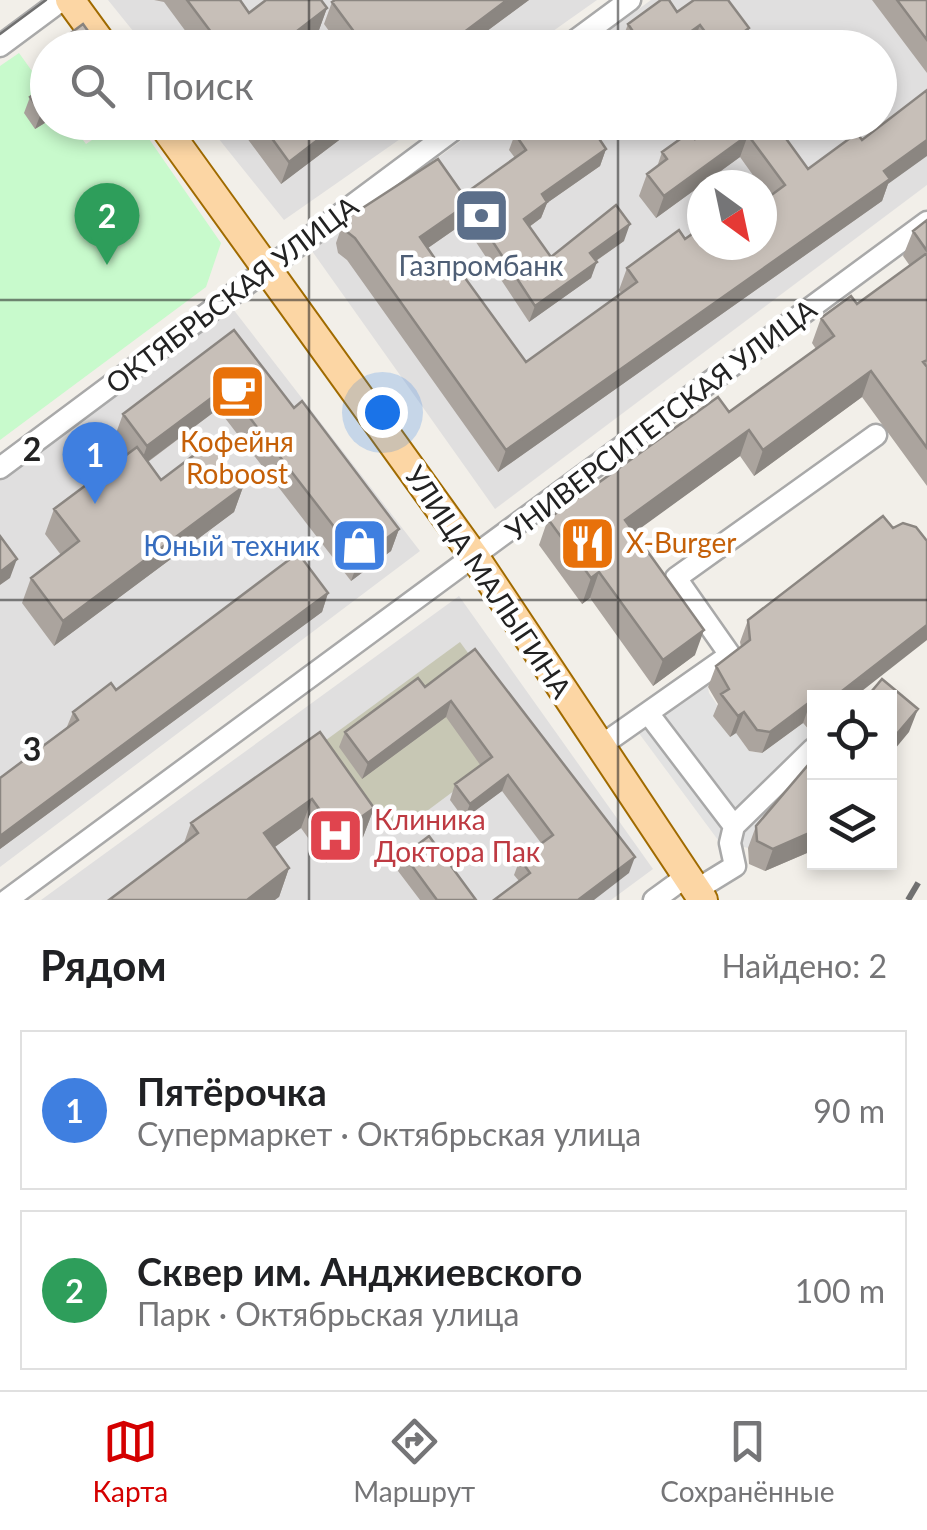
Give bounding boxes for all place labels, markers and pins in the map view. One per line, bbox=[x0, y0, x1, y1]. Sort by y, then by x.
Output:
pin: 2 bbox=[74, 182, 140, 265]
bank icon: Газпромбанк bbox=[451, 185, 511, 245]
place label: Газпромбанк bbox=[398, 248, 564, 282]
cafe icon: Кофейня Roboost bbox=[207, 361, 267, 421]
pin: 1 bbox=[62, 422, 128, 504]
place label: Кофейня Roboost bbox=[180, 424, 294, 490]
restaurant icon: X-Burger bbox=[557, 513, 617, 573]
shop icon: Юный техник bbox=[329, 516, 389, 576]
place label: X-Burger bbox=[626, 525, 737, 559]
place label: Юный техник bbox=[143, 528, 321, 562]
place label: Клиника Доктора Пак bbox=[374, 802, 541, 868]
hospital icon: Клиника Доктора Пак bbox=[305, 806, 365, 866]

